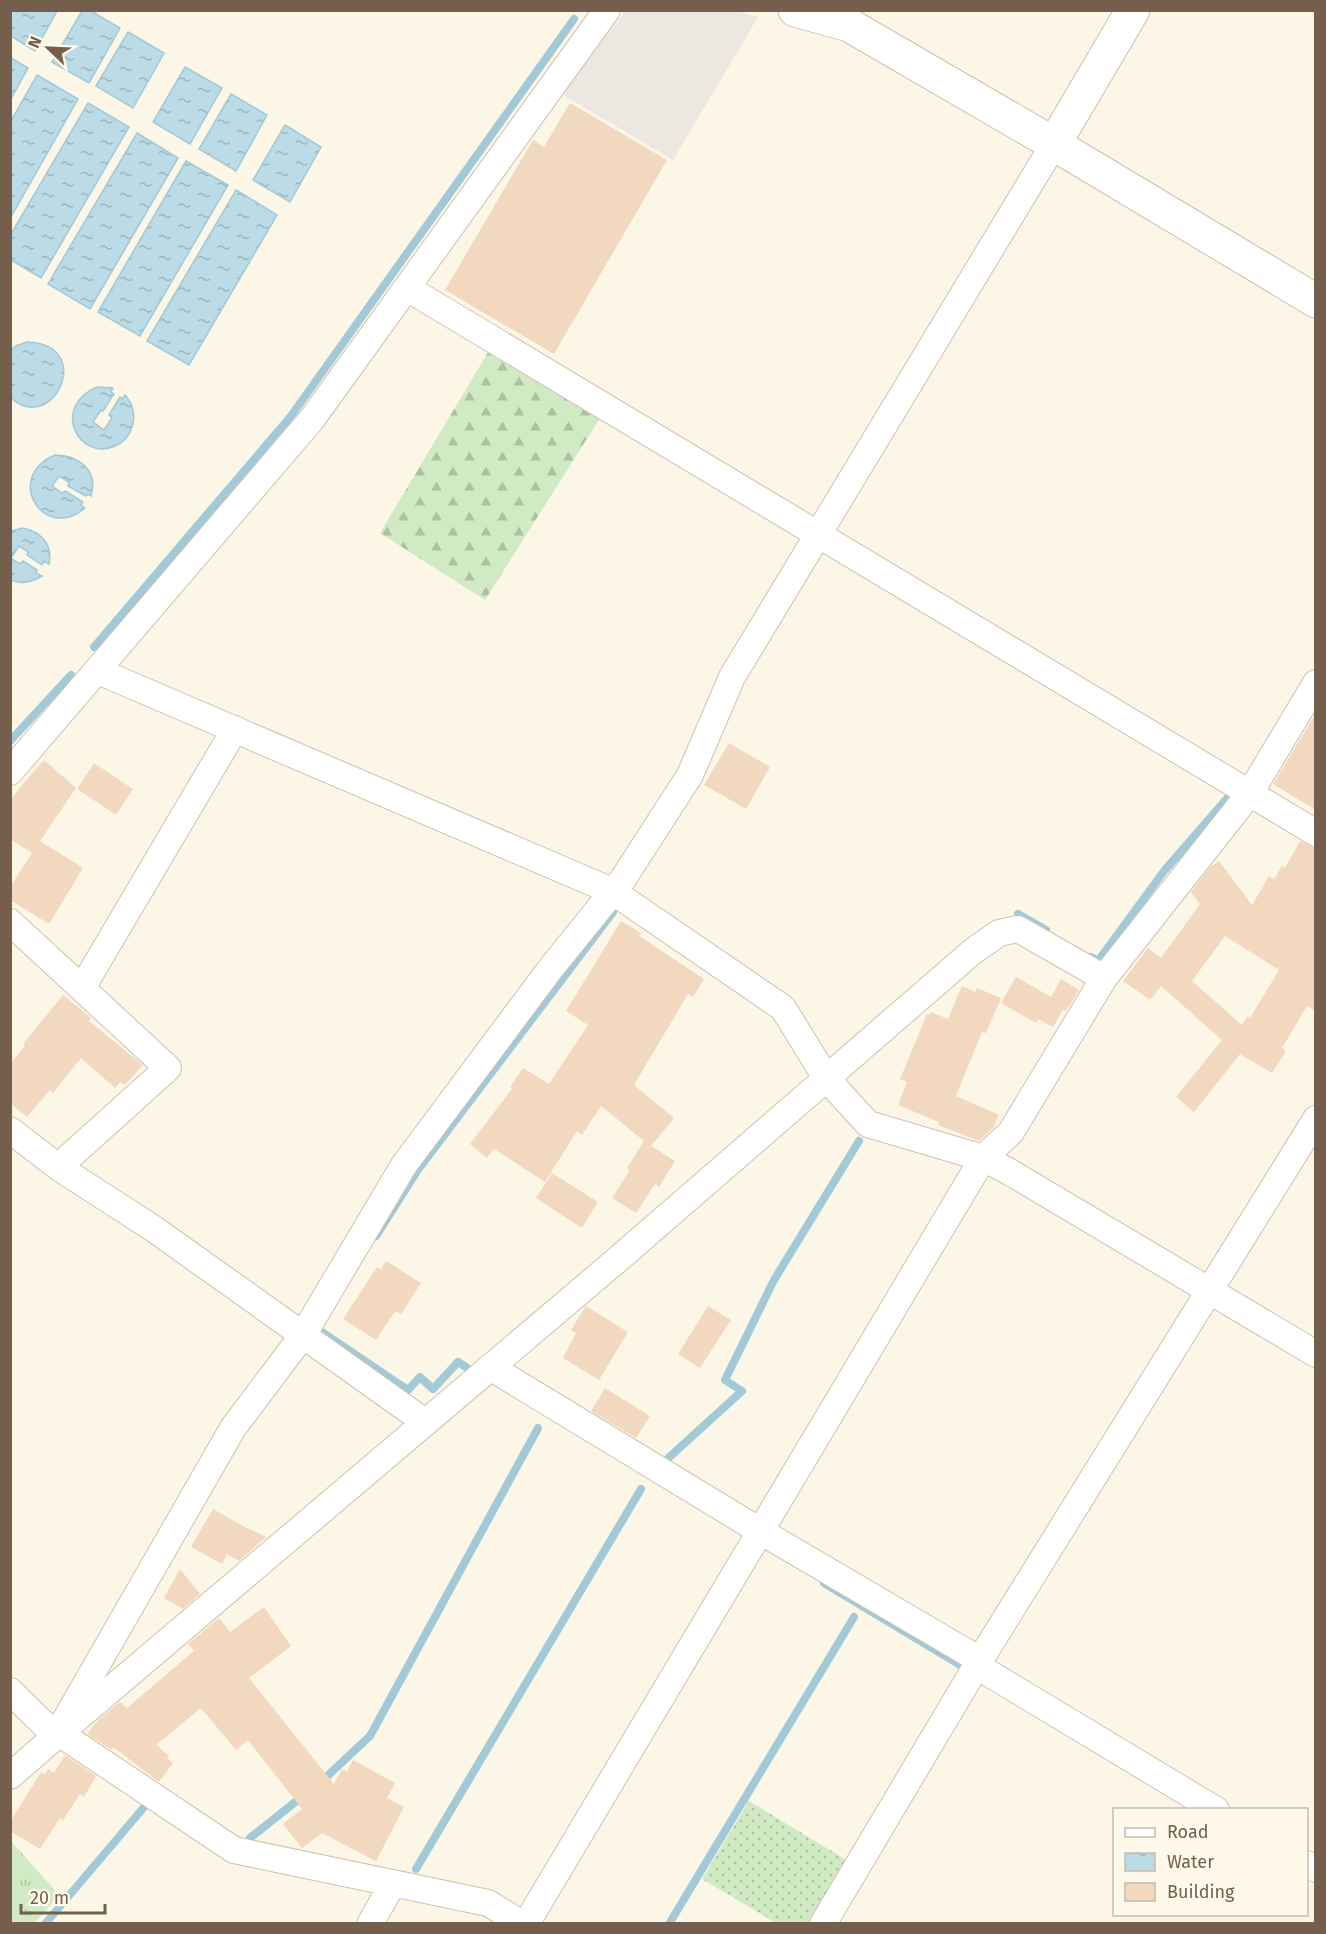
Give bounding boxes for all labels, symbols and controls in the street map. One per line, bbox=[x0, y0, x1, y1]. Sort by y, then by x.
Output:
north arrow bbox=[18, 18, 78, 78]
text: N bbox=[24, 34, 45, 51]
legend bbox=[1113, 1808, 1308, 1916]
text: Road bbox=[1167, 1821, 1209, 1843]
text: Water bbox=[1167, 1851, 1214, 1873]
scale bar bbox=[21, 1877, 105, 1915]
text: Building bbox=[1167, 1881, 1235, 1903]
text: 20 m bbox=[30, 1887, 69, 1909]

